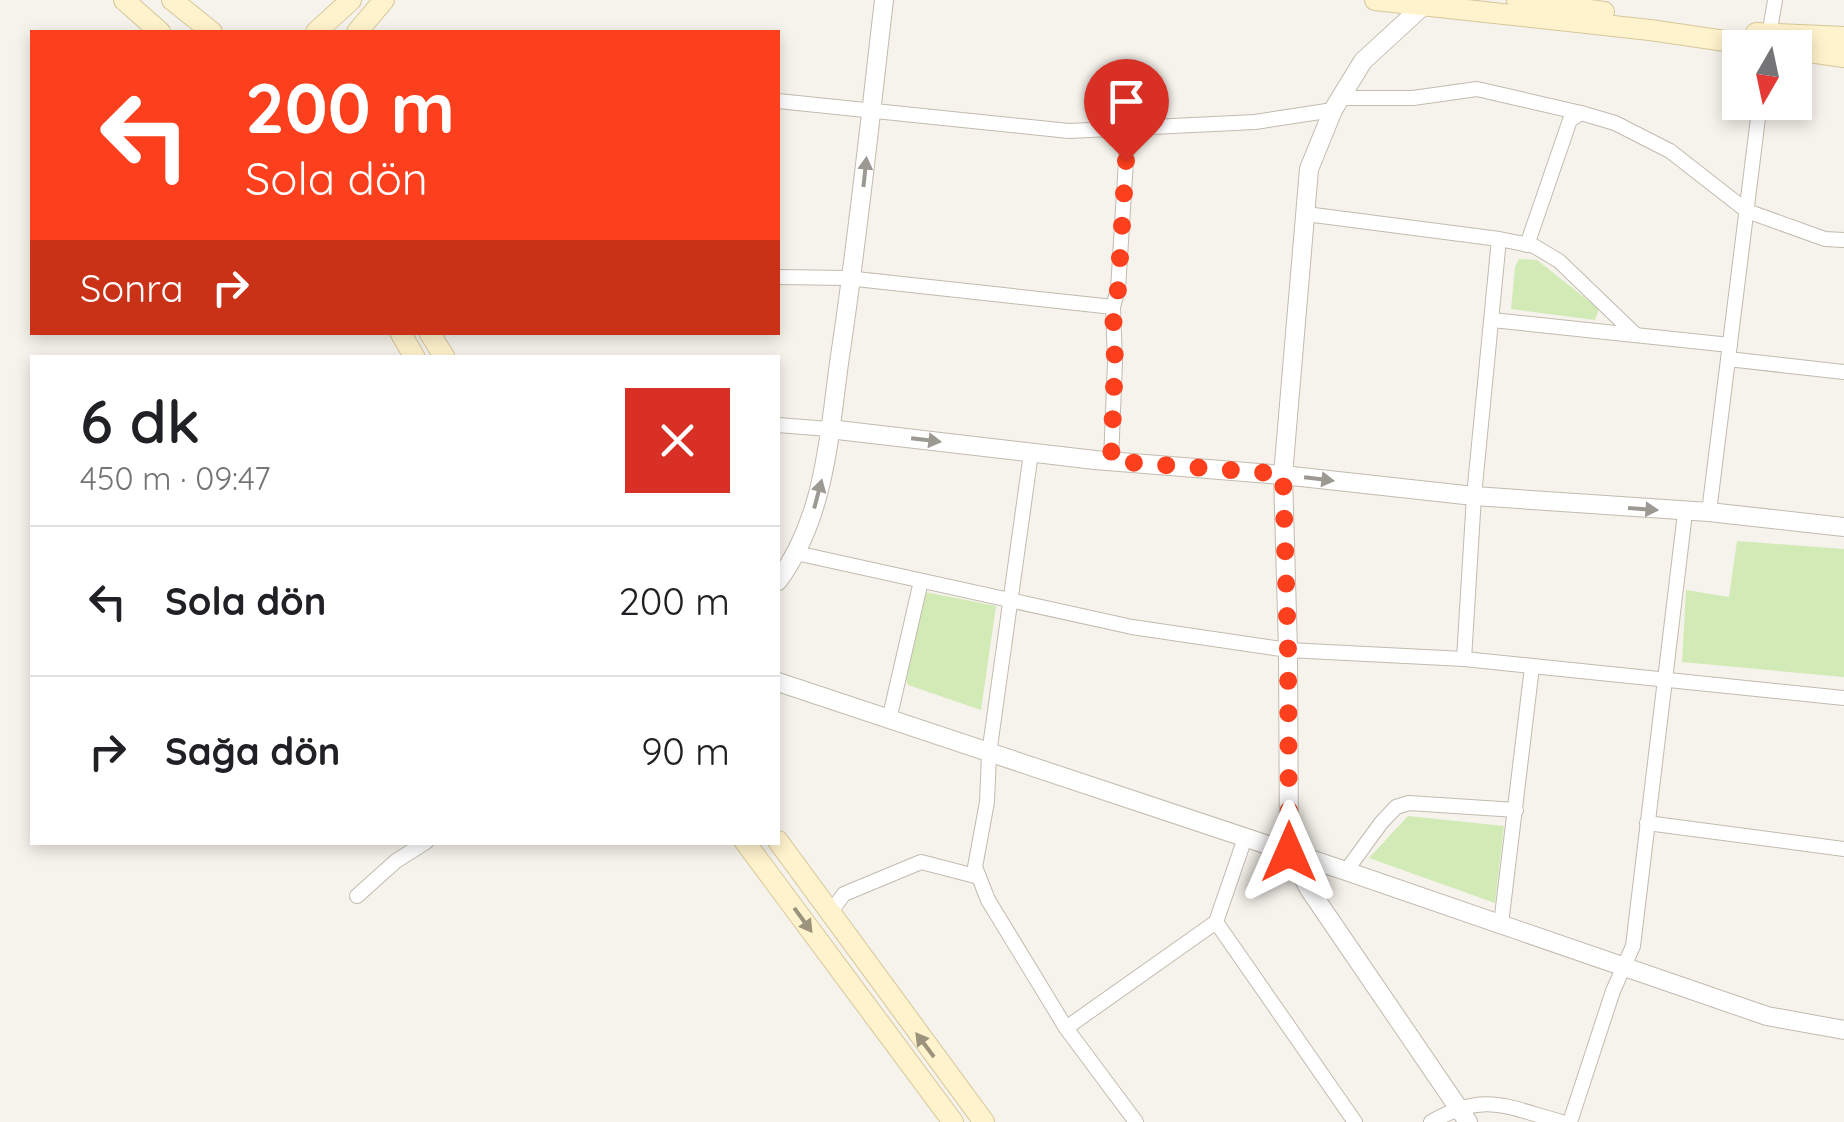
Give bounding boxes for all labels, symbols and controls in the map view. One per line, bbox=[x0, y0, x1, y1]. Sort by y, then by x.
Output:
north arrow bbox=[1722, 30, 1812, 120]
map controls bbox=[1722, 30, 1812, 120]
pin bbox=[1084, 59, 1169, 162]
text: 200 m bbox=[245, 63, 455, 151]
icon: left bbox=[80, 70, 210, 200]
icon: arrive bbox=[1099, 74, 1154, 129]
text: Sola dön bbox=[245, 150, 428, 206]
one-way arrow bbox=[857, 156, 873, 188]
icon: right bbox=[203, 260, 258, 315]
text: Sonra bbox=[80, 264, 183, 312]
text: 6 dk bbox=[80, 383, 200, 458]
button: close bbox=[625, 388, 730, 493]
one-way arrow bbox=[911, 433, 943, 449]
text: 450 m · 09:47 bbox=[80, 458, 270, 498]
one-way arrow bbox=[1304, 471, 1336, 487]
one-way arrow bbox=[810, 478, 826, 509]
one-way arrow bbox=[1627, 502, 1659, 518]
icon: left bbox=[80, 574, 135, 629]
text: Sola dön bbox=[165, 577, 326, 625]
text: 200 m bbox=[619, 577, 730, 625]
icon: right bbox=[80, 724, 135, 779]
text: Sağa dön bbox=[165, 727, 341, 775]
text: 90 m bbox=[641, 727, 730, 775]
position arrow bbox=[1237, 800, 1341, 904]
one-way arrow bbox=[793, 907, 813, 933]
one-way arrow bbox=[914, 1032, 935, 1058]

